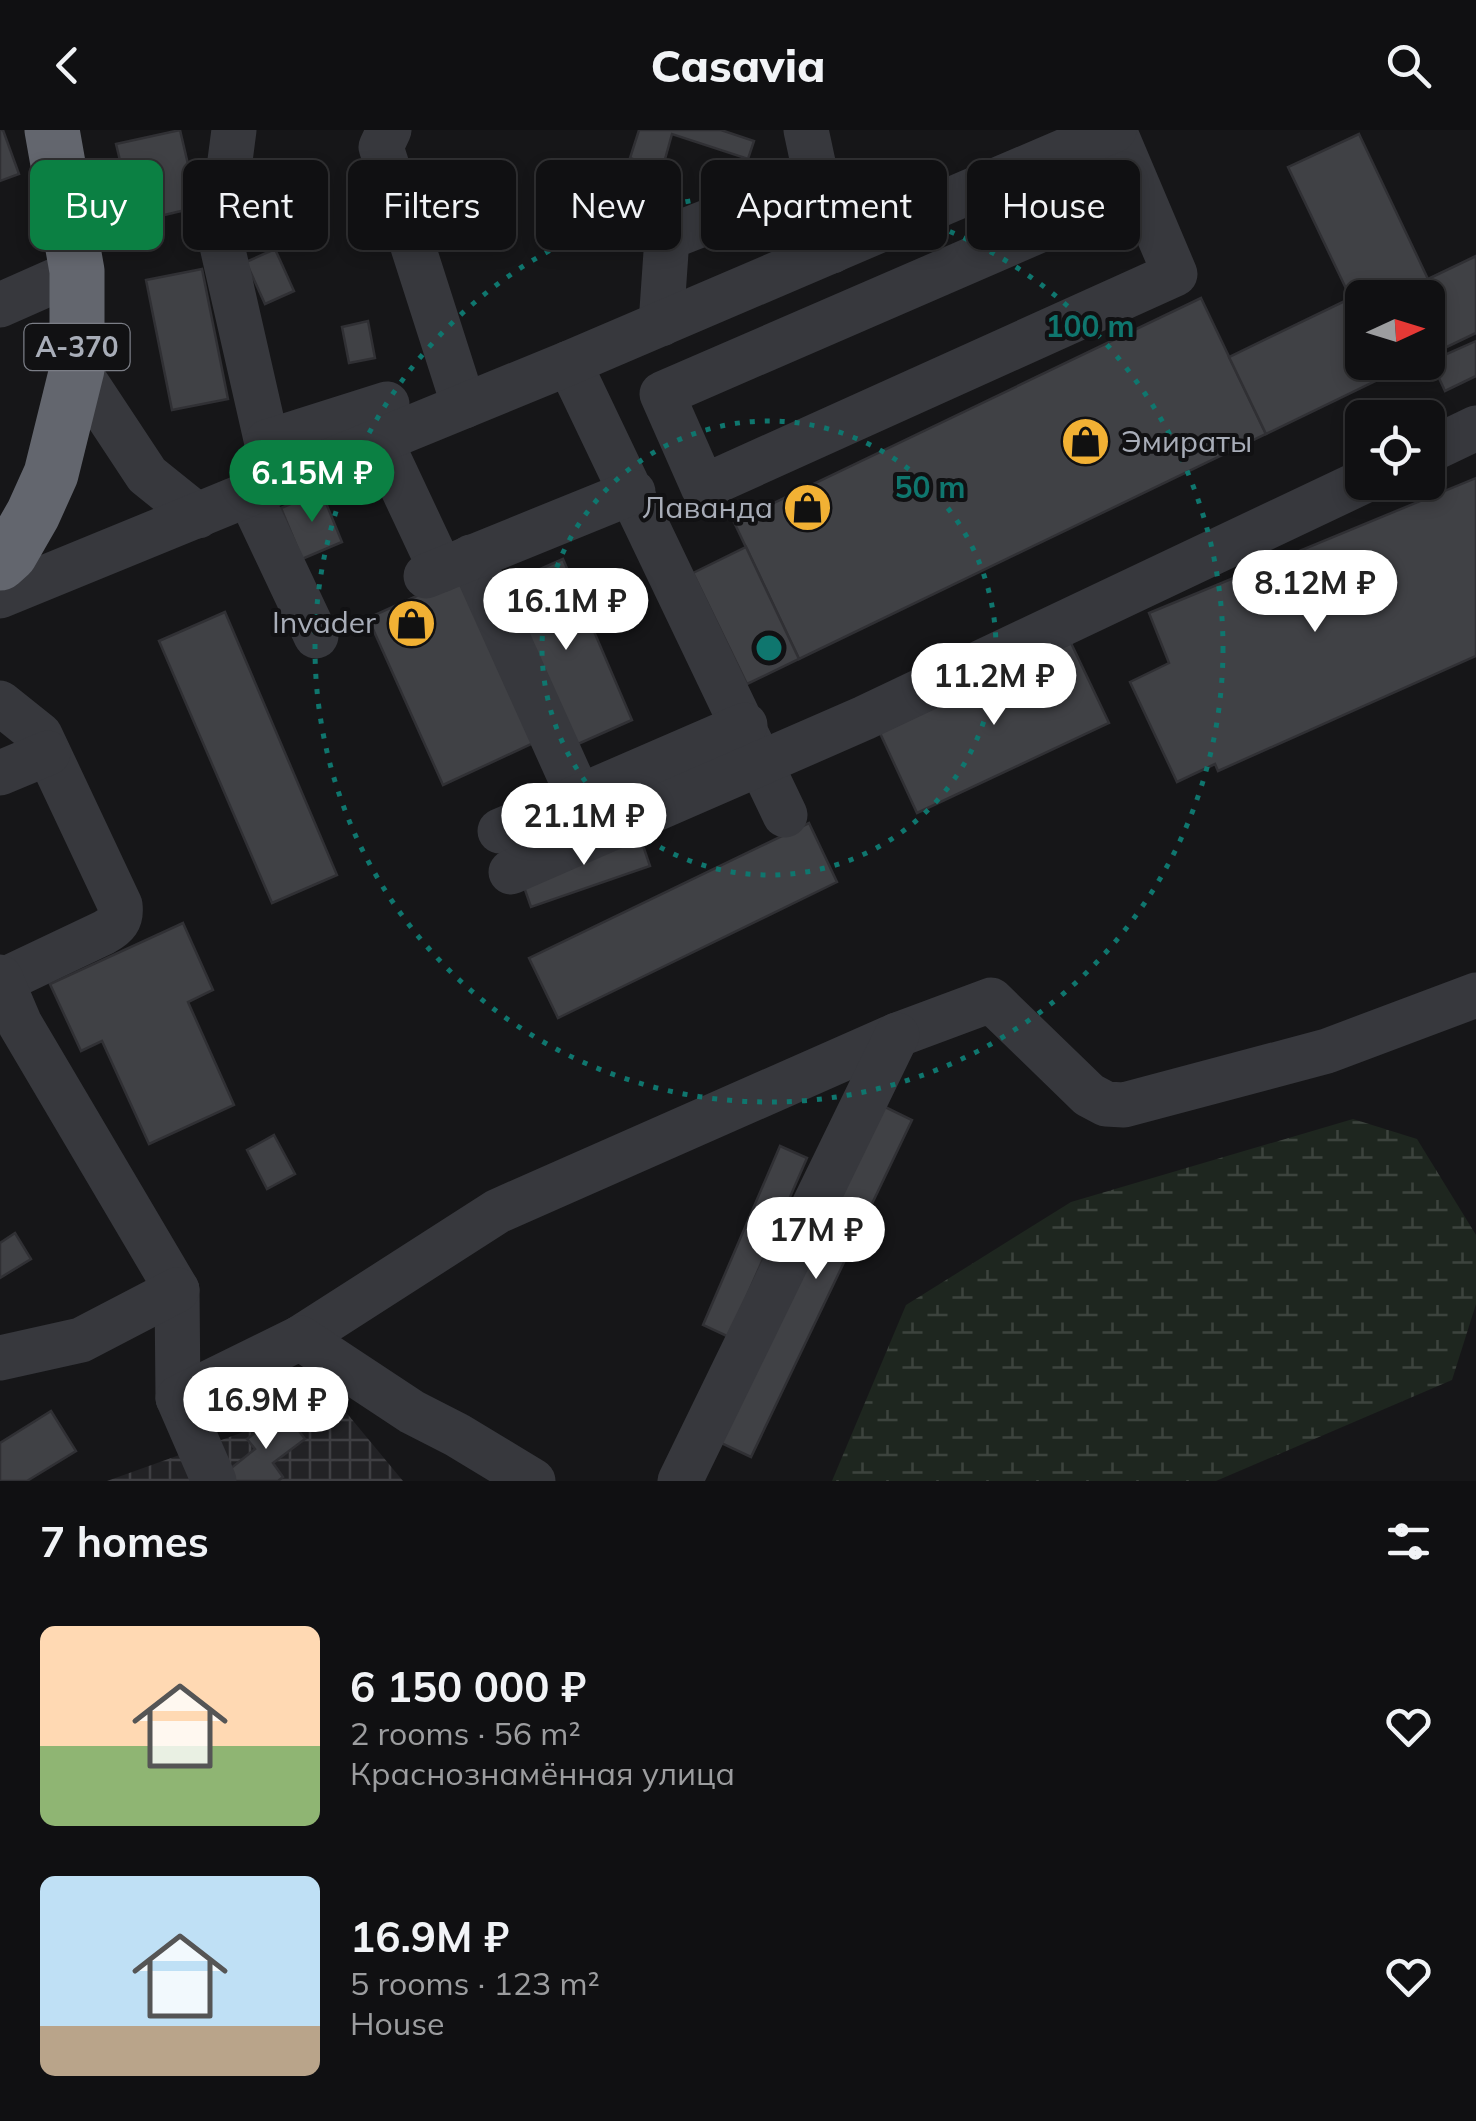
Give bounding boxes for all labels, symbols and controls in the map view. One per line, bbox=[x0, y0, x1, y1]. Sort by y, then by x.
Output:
text: Casavia bbox=[651, 37, 825, 93]
icon: back bbox=[40, 38, 95, 93]
icon: search bbox=[1381, 38, 1436, 93]
chip: Buy bbox=[30, 160, 163, 250]
chip: Rent bbox=[183, 160, 328, 250]
chip: Filters bbox=[348, 160, 516, 250]
chip: New bbox=[536, 160, 681, 250]
chip: Apartment bbox=[701, 160, 947, 250]
chip: House bbox=[967, 160, 1140, 250]
north arrow bbox=[1345, 280, 1445, 380]
map controls bbox=[1345, 280, 1445, 500]
text: 100 m bbox=[1045, 307, 1135, 345]
road number: А-370 bbox=[24, 324, 130, 370]
button: locate bbox=[1345, 400, 1445, 500]
shop icon: Эмираты bbox=[1060, 416, 1112, 468]
place label: Эмираты bbox=[1121, 422, 1252, 460]
pin: 6.15M ₽ bbox=[220, 440, 404, 525]
text: 6.15M ₽ bbox=[251, 452, 373, 492]
text: 50 m bbox=[894, 468, 966, 506]
shop icon: Лаванда bbox=[782, 482, 834, 534]
place label: Лаванда bbox=[642, 488, 773, 526]
pin: 8.12M ₽ bbox=[1223, 550, 1407, 635]
text: 8.12M ₽ bbox=[1254, 562, 1376, 602]
pin: 16.1M ₽ bbox=[474, 568, 658, 653]
text: 16.1M ₽ bbox=[505, 580, 627, 620]
shop icon: Invader bbox=[385, 597, 437, 649]
place label: Invader bbox=[272, 603, 376, 641]
centre of rings bbox=[751, 630, 787, 666]
pin: 11.2M ₽ bbox=[902, 643, 1086, 728]
text: 11.2M ₽ bbox=[933, 655, 1055, 695]
pin: 21.1M ₽ bbox=[492, 783, 676, 868]
text: 21.1M ₽ bbox=[523, 795, 645, 835]
pin: 17M ₽ bbox=[746, 1197, 886, 1282]
text: 17M ₽ bbox=[769, 1209, 863, 1249]
pin: 16.9M ₽ bbox=[174, 1367, 358, 1452]
text: 16.9M ₽ bbox=[205, 1379, 327, 1419]
icon: filters bbox=[1381, 1514, 1436, 1569]
text: 7 homes bbox=[40, 1515, 209, 1568]
text: 6 150 000 ₽ bbox=[350, 1660, 586, 1713]
icon: home bbox=[120, 1666, 240, 1786]
icon: heart bbox=[1381, 1699, 1436, 1754]
text: 2 rooms · 56 m² bbox=[350, 1713, 581, 1753]
text: Краснознамённая улица bbox=[350, 1753, 735, 1793]
text: 16.9M ₽ bbox=[350, 1910, 509, 1963]
icon: home bbox=[120, 1916, 240, 2036]
icon: heart bbox=[1381, 1949, 1436, 2004]
text: 5 rooms · 123 m² bbox=[350, 1963, 600, 2003]
text: House bbox=[350, 2003, 445, 2043]

